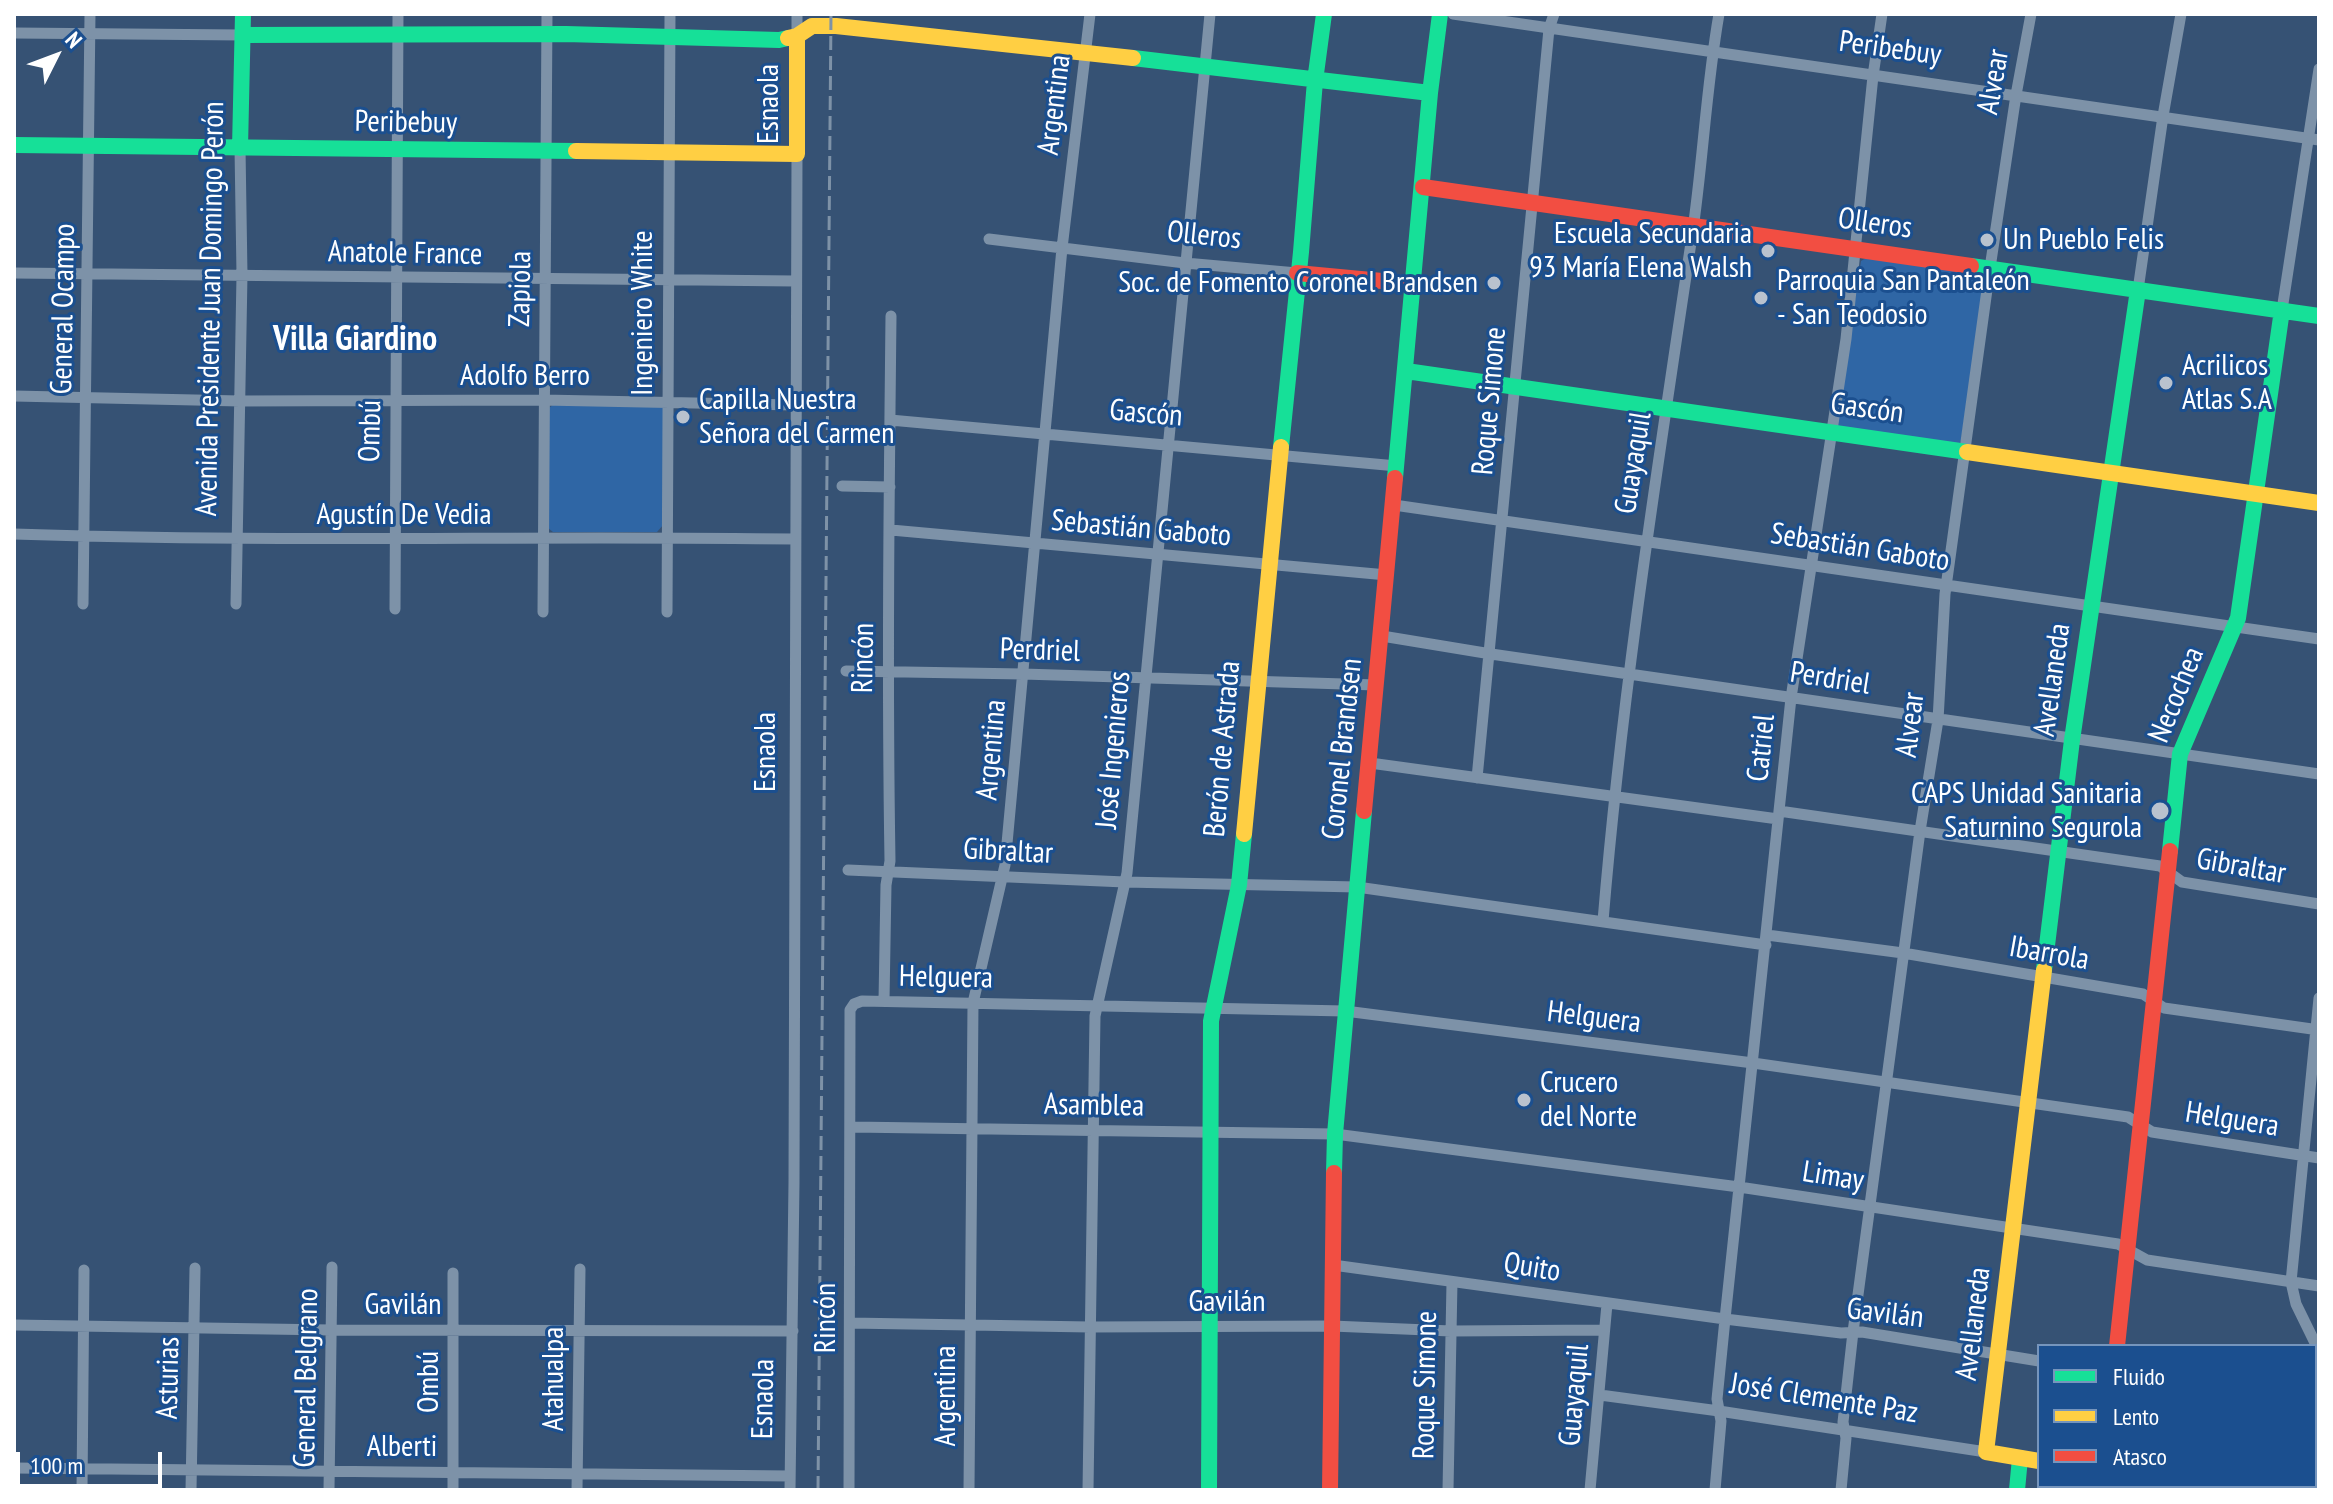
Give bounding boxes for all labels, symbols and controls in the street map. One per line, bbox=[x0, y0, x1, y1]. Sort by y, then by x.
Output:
north arrow bbox=[16, 16, 96, 96]
street label: Peribebuy bbox=[1837, 24, 1943, 74]
text: N bbox=[59, 26, 88, 54]
street label: Alvear bbox=[1971, 47, 2017, 117]
street label: Argentina bbox=[1031, 53, 1079, 157]
street label: Esnaola bbox=[751, 64, 787, 144]
street label: Avenida Presidente Juan Domingo Perón bbox=[189, 101, 233, 517]
street label: Peribebuy bbox=[354, 104, 458, 142]
street label: Olleros bbox=[1836, 201, 1914, 247]
street label: Olleros bbox=[1165, 214, 1243, 258]
place label: Escuela Secundaria 93 María Elena Walsh bbox=[1529, 216, 1752, 286]
place label: Un Pueblo Felis bbox=[2003, 222, 2164, 258]
street label: General Ocampo bbox=[45, 223, 83, 395]
street label: Ingeniero White bbox=[625, 230, 661, 396]
marker: Un Pueblo Felis bbox=[1978, 231, 1996, 249]
street label: Anatole France bbox=[327, 235, 483, 273]
marker: Escuela Secundaria 93 María Elena Walsh bbox=[1759, 242, 1777, 260]
street label: Zapiola bbox=[502, 251, 540, 327]
place label: Parroquia San Pantaleón - San Teodosio bbox=[1777, 263, 2030, 334]
place label: Soc. de Fomento Coronel Brandsen bbox=[1118, 265, 1478, 301]
marker: Soc. de Fomento Coronel Brandsen bbox=[1485, 274, 1503, 292]
marker: Parroquia San Pantaleón - San Teodosio bbox=[1752, 289, 1770, 307]
district label: Villa Giardino bbox=[273, 320, 437, 360]
street label: Roque Simone bbox=[1466, 326, 1514, 476]
place label: Acrilicos Atlas S.A bbox=[2182, 348, 2272, 418]
street label: Adolfo Berro bbox=[460, 358, 590, 394]
marker: Acrilicos Atlas S.A bbox=[2157, 374, 2175, 392]
place label: Capilla Nuestra Señora del Carmen bbox=[699, 382, 894, 452]
street label: Gascón bbox=[1828, 386, 1906, 432]
street label: Gascón bbox=[1108, 393, 1184, 435]
street label: Ombú bbox=[352, 400, 390, 462]
marker: Capilla Nuestra Señora del Carmen bbox=[674, 408, 692, 426]
street label: Guayaquil bbox=[1608, 410, 1660, 516]
street label: Agustín De Vedia bbox=[316, 497, 492, 533]
street label: Sebastián Gaboto bbox=[1050, 503, 1232, 555]
street label: Sebastián Gaboto bbox=[1768, 516, 1952, 580]
street label: Avellaneda bbox=[2027, 621, 2079, 739]
street label: Rincón bbox=[845, 623, 883, 693]
street label: Perdriel bbox=[999, 632, 1081, 670]
street label: Necochea bbox=[2142, 642, 2212, 748]
street label: Perdriel bbox=[1787, 655, 1873, 703]
street label: Coronel Brandsen bbox=[1316, 657, 1370, 841]
street label: Berón de Astrada bbox=[1197, 659, 1249, 839]
street label: José Ingenieros bbox=[1089, 670, 1139, 830]
street label: Alvear bbox=[1889, 690, 1933, 760]
street label: Argentina bbox=[970, 698, 1014, 802]
street label: Esnaola bbox=[748, 712, 784, 792]
street label: Catriel bbox=[1741, 712, 1783, 784]
place label: CAPS Unidad Sanitaria Saturnino Segurola bbox=[1911, 776, 2142, 846]
marker: CAPS Unidad Sanitaria Saturnino Segurola bbox=[2149, 800, 2171, 822]
street label: Gibraltar bbox=[962, 832, 1054, 872]
street label: Gibraltar bbox=[2194, 841, 2288, 893]
street label: Ibarrola bbox=[2006, 929, 2092, 979]
street label: Helguera bbox=[899, 959, 993, 997]
street label: Helguera bbox=[1545, 994, 1643, 1042]
place label: Crucero del Norte bbox=[1540, 1065, 1637, 1136]
street label: Asamblea bbox=[1044, 1087, 1144, 1125]
marker: Crucero del Norte bbox=[1515, 1091, 1533, 1109]
street label: Helguera bbox=[2183, 1095, 2281, 1145]
street label: Limay bbox=[1800, 1154, 1866, 1200]
street label: Quito bbox=[1501, 1246, 1563, 1290]
street label: Avellaneda bbox=[1949, 1265, 1999, 1383]
street label: Rincón bbox=[808, 1283, 844, 1353]
street label: Gavilán bbox=[1188, 1284, 1266, 1320]
street label: Gavilán bbox=[364, 1287, 442, 1323]
street label: General Belgrano bbox=[287, 1288, 327, 1468]
street label: Gavilán bbox=[1845, 1291, 1925, 1337]
street label: Roque Simone bbox=[1407, 1311, 1445, 1459]
street label: Atahualpa bbox=[536, 1327, 572, 1431]
street label: Asturias bbox=[150, 1336, 188, 1420]
street label: Guayaquil bbox=[1553, 1342, 1597, 1448]
legend bbox=[2037, 1344, 2317, 1488]
street label: Argentina bbox=[928, 1346, 964, 1446]
street label: Ombú bbox=[411, 1351, 447, 1413]
street label: Esnaola bbox=[745, 1359, 783, 1439]
text: Fluido bbox=[2113, 1361, 2165, 1392]
street label: José Clemente Paz bbox=[1728, 1366, 1920, 1432]
text: Lento bbox=[2113, 1401, 2159, 1432]
street label: Alberti bbox=[367, 1429, 437, 1465]
scale bar bbox=[20, 1436, 166, 1486]
text: Atasco bbox=[2113, 1441, 2167, 1472]
text: 100 m bbox=[30, 1450, 83, 1481]

